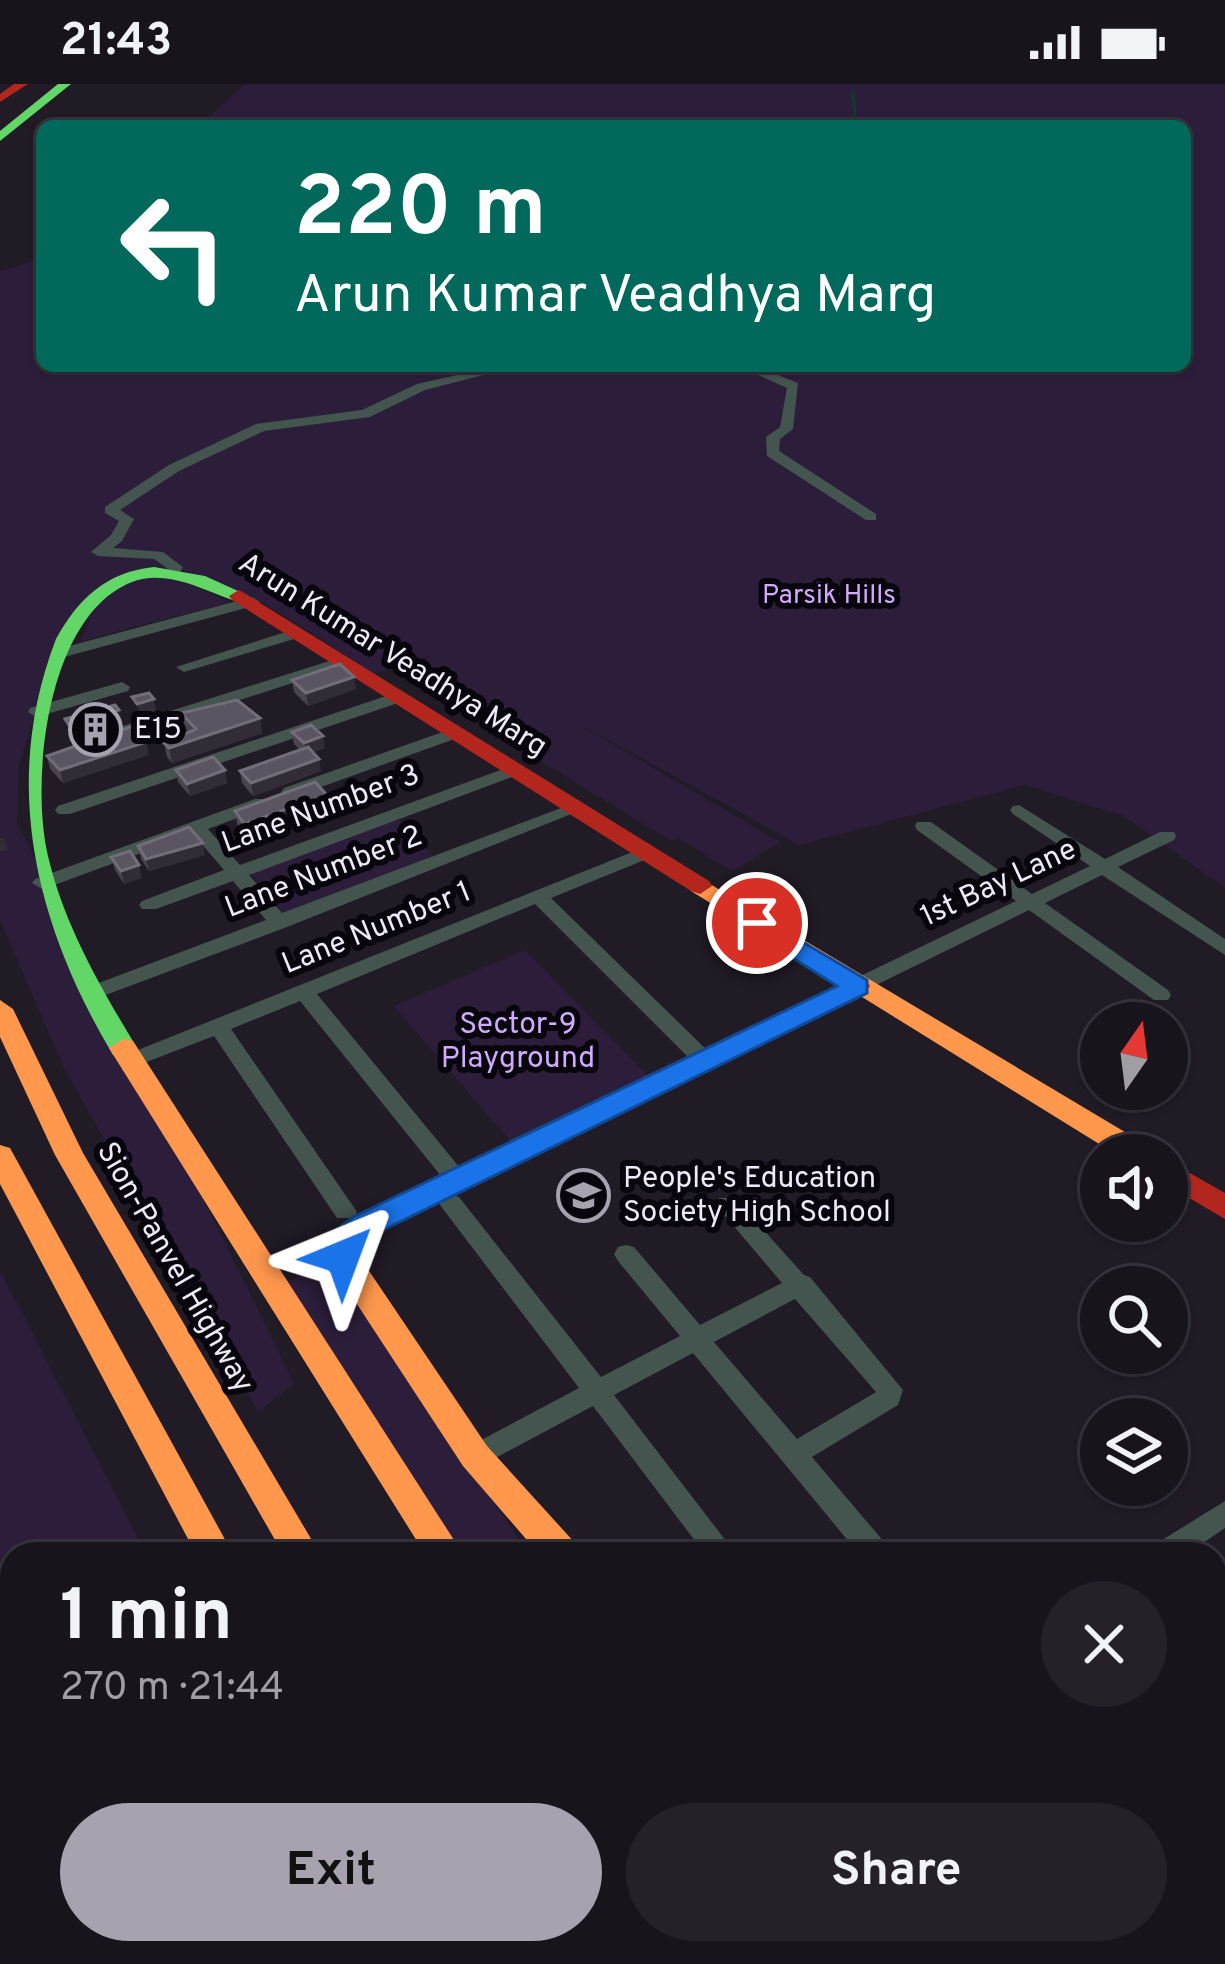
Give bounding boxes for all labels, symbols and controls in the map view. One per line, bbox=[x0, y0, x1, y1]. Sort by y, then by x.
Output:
text: 21:43 bbox=[60, 14, 172, 71]
text: 220 m bbox=[294, 159, 547, 265]
icon: left bbox=[96, 168, 252, 324]
text: Arun Kumar Veadhya Marg bbox=[294, 263, 936, 332]
street label: Arun Kumar Veadhya Marg bbox=[231, 546, 553, 766]
park label: Parsik Hills bbox=[762, 579, 896, 613]
building icon: E15 bbox=[67, 702, 123, 758]
place label: E15 bbox=[134, 712, 182, 749]
street label: Lane Number 3 bbox=[217, 757, 425, 863]
street label: Lane Number 2 bbox=[220, 818, 428, 928]
street label: 1st Bay Lane bbox=[915, 832, 1083, 936]
pin bbox=[706, 872, 808, 974]
street label: Lane Number 1 bbox=[277, 874, 477, 984]
icon: arrive bbox=[724, 890, 790, 956]
north arrow bbox=[1080, 1002, 1188, 1110]
map controls bbox=[1080, 1002, 1188, 1506]
park label: Sector-9 Playground bbox=[441, 1007, 595, 1078]
button: sound bbox=[1080, 1134, 1188, 1242]
street label: Sion-Panvel Highway bbox=[87, 1136, 261, 1400]
place label: People's Education Society High School bbox=[623, 1161, 891, 1232]
school or university icon: People's Education Society High School bbox=[556, 1168, 612, 1224]
position arrow bbox=[280, 1194, 406, 1320]
button: search bbox=[1080, 1266, 1188, 1374]
button: layers bbox=[1080, 1398, 1188, 1506]
text: 1 min bbox=[60, 1574, 233, 1666]
button: close bbox=[1041, 1581, 1167, 1707]
text: 270 m · 21:44 bbox=[60, 1665, 284, 1714]
button: Exit bbox=[60, 1803, 602, 1941]
button: Share bbox=[626, 1803, 1167, 1941]

